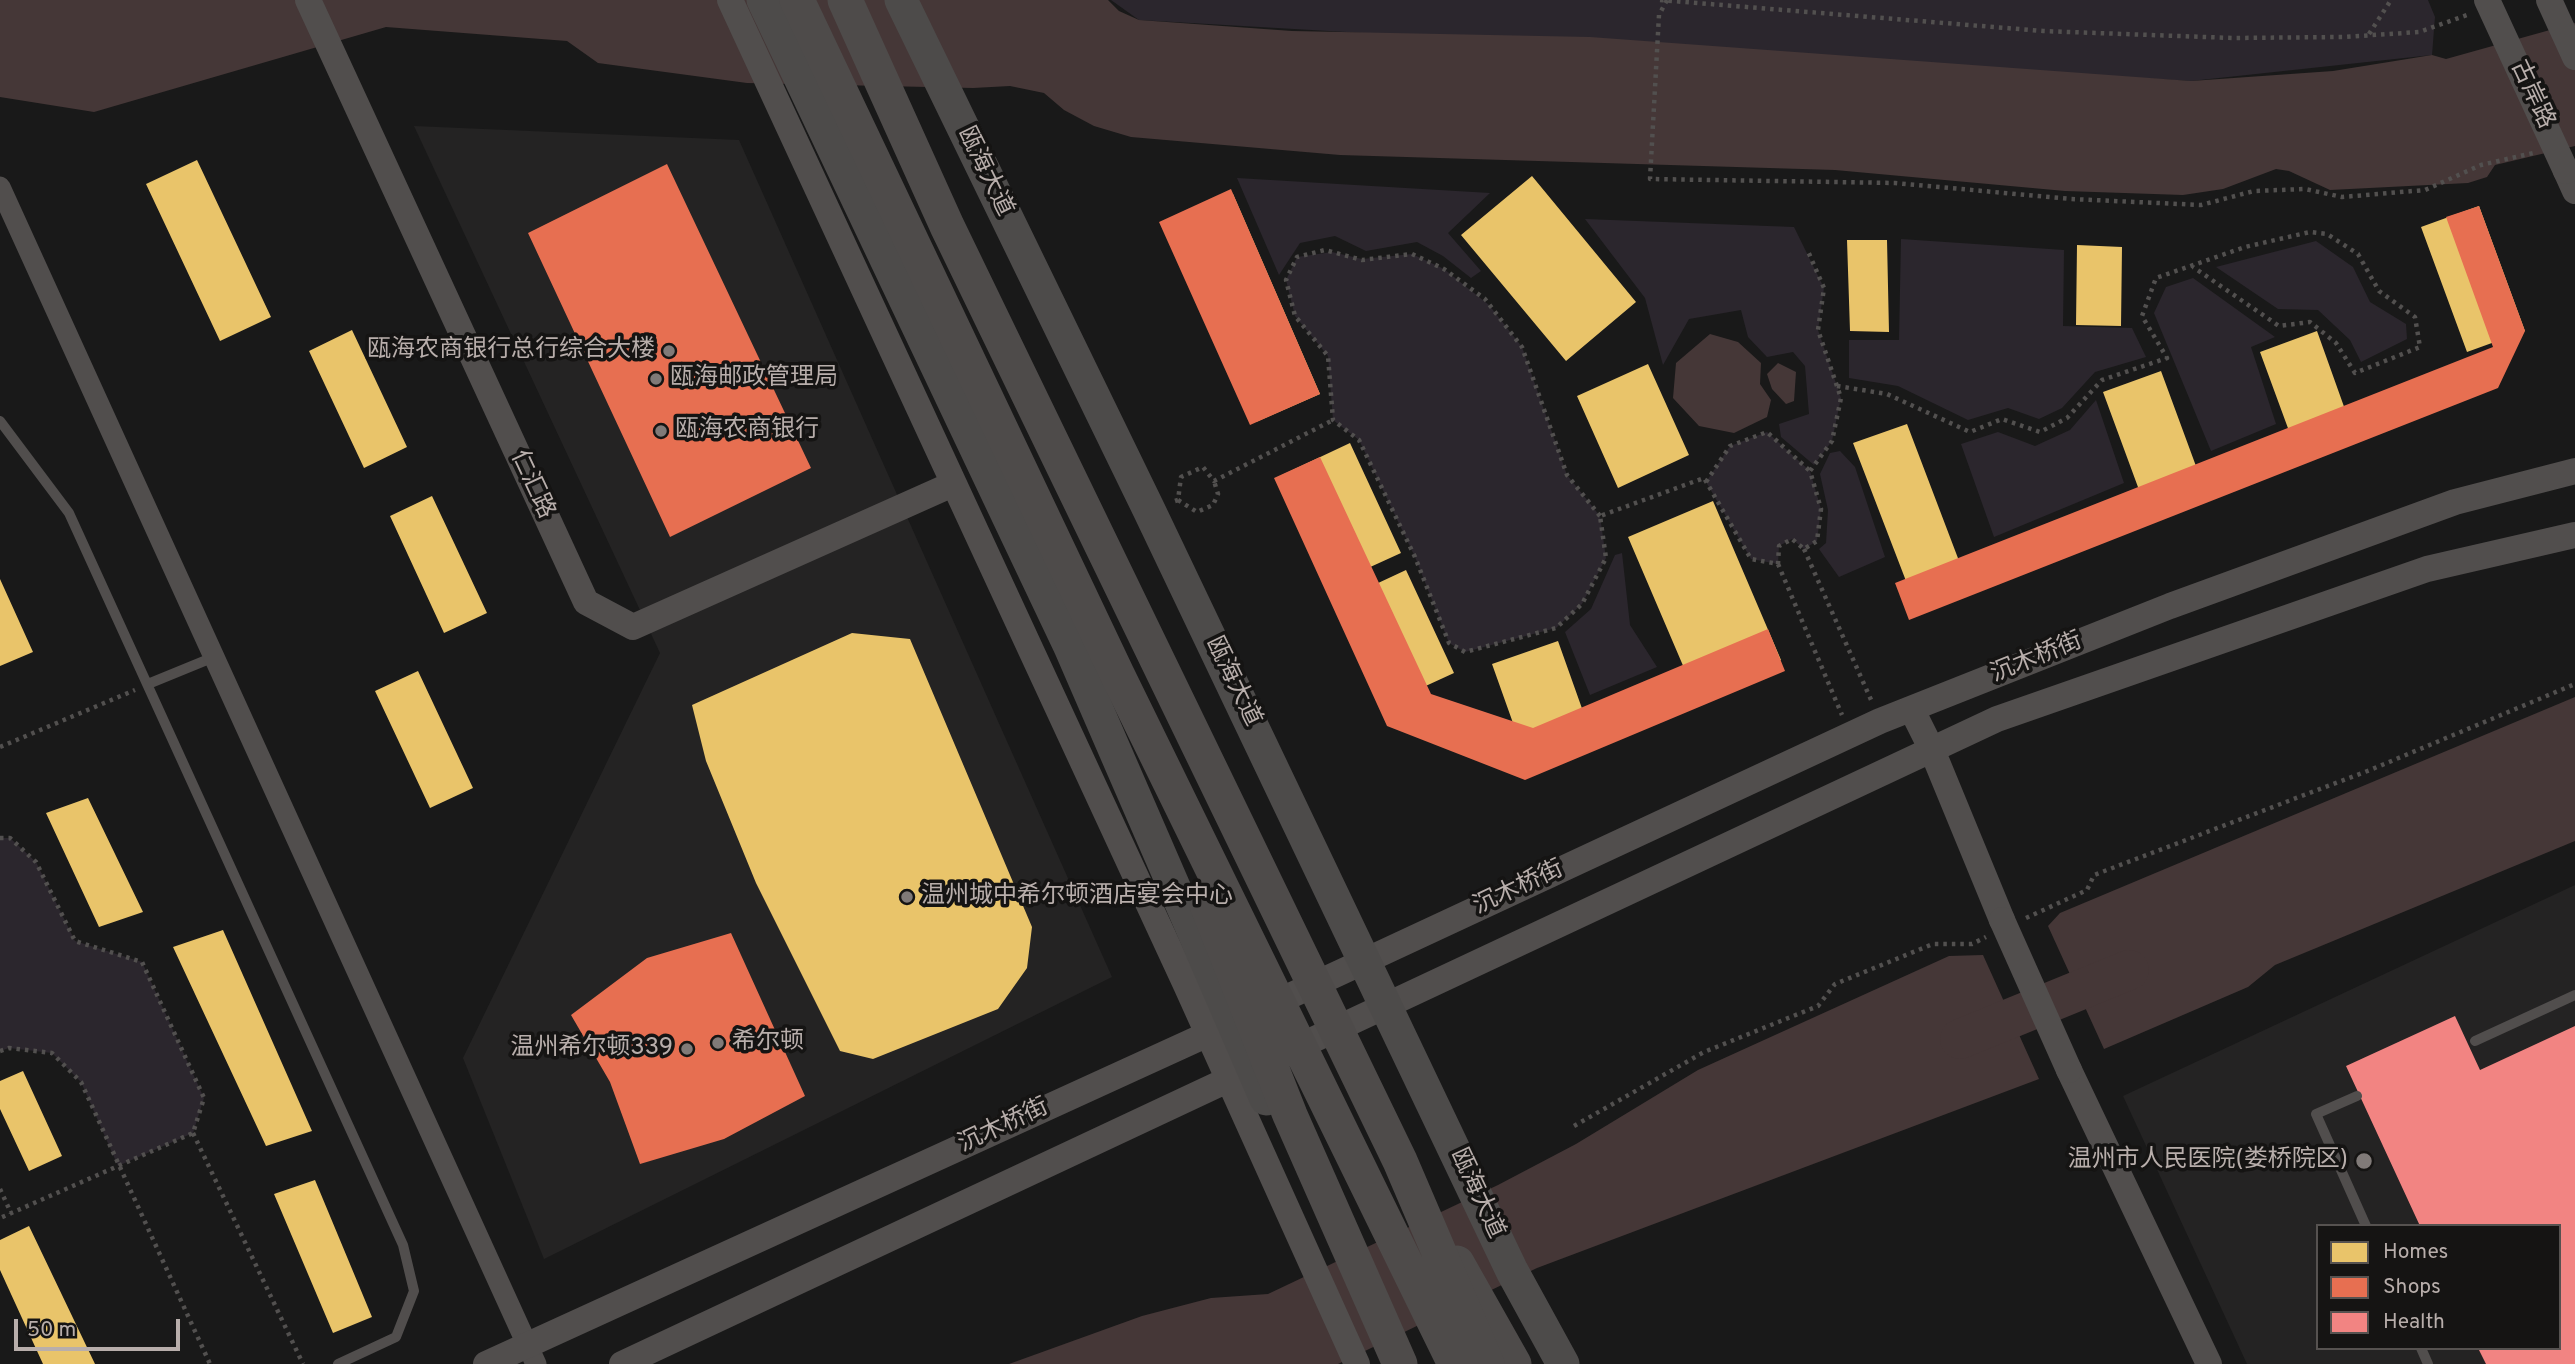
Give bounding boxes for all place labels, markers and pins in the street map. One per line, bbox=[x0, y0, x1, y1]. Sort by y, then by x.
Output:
place label: 瓯海农商银行总行综合大楼 bbox=[367, 337, 655, 365]
marker: 瓯海农商银行总行综合大楼 bbox=[661, 343, 677, 359]
place label: 瓯海邮政管理局 bbox=[670, 365, 838, 393]
marker: 瓯海邮政管理局 bbox=[648, 371, 664, 387]
place label: 瓯海农商银行 bbox=[675, 417, 819, 445]
marker: 瓯海农商银行 bbox=[653, 423, 669, 439]
place label: 温州城中希尔顿酒店·宴会中心 bbox=[921, 883, 1233, 911]
marker: 温州城中希尔顿酒店·宴会中心 bbox=[899, 889, 915, 905]
place label: 希尔顿 bbox=[732, 1029, 804, 1057]
place label: 温州希尔顿339 bbox=[510, 1035, 673, 1063]
marker: 希尔顿 bbox=[710, 1035, 726, 1051]
marker: 温州希尔顿339 bbox=[679, 1041, 695, 1057]
place label: 温州市人民医院(娄桥院区) bbox=[2068, 1147, 2348, 1175]
marker: 温州市人民医院(娄桥院区) bbox=[2354, 1151, 2374, 1171]

